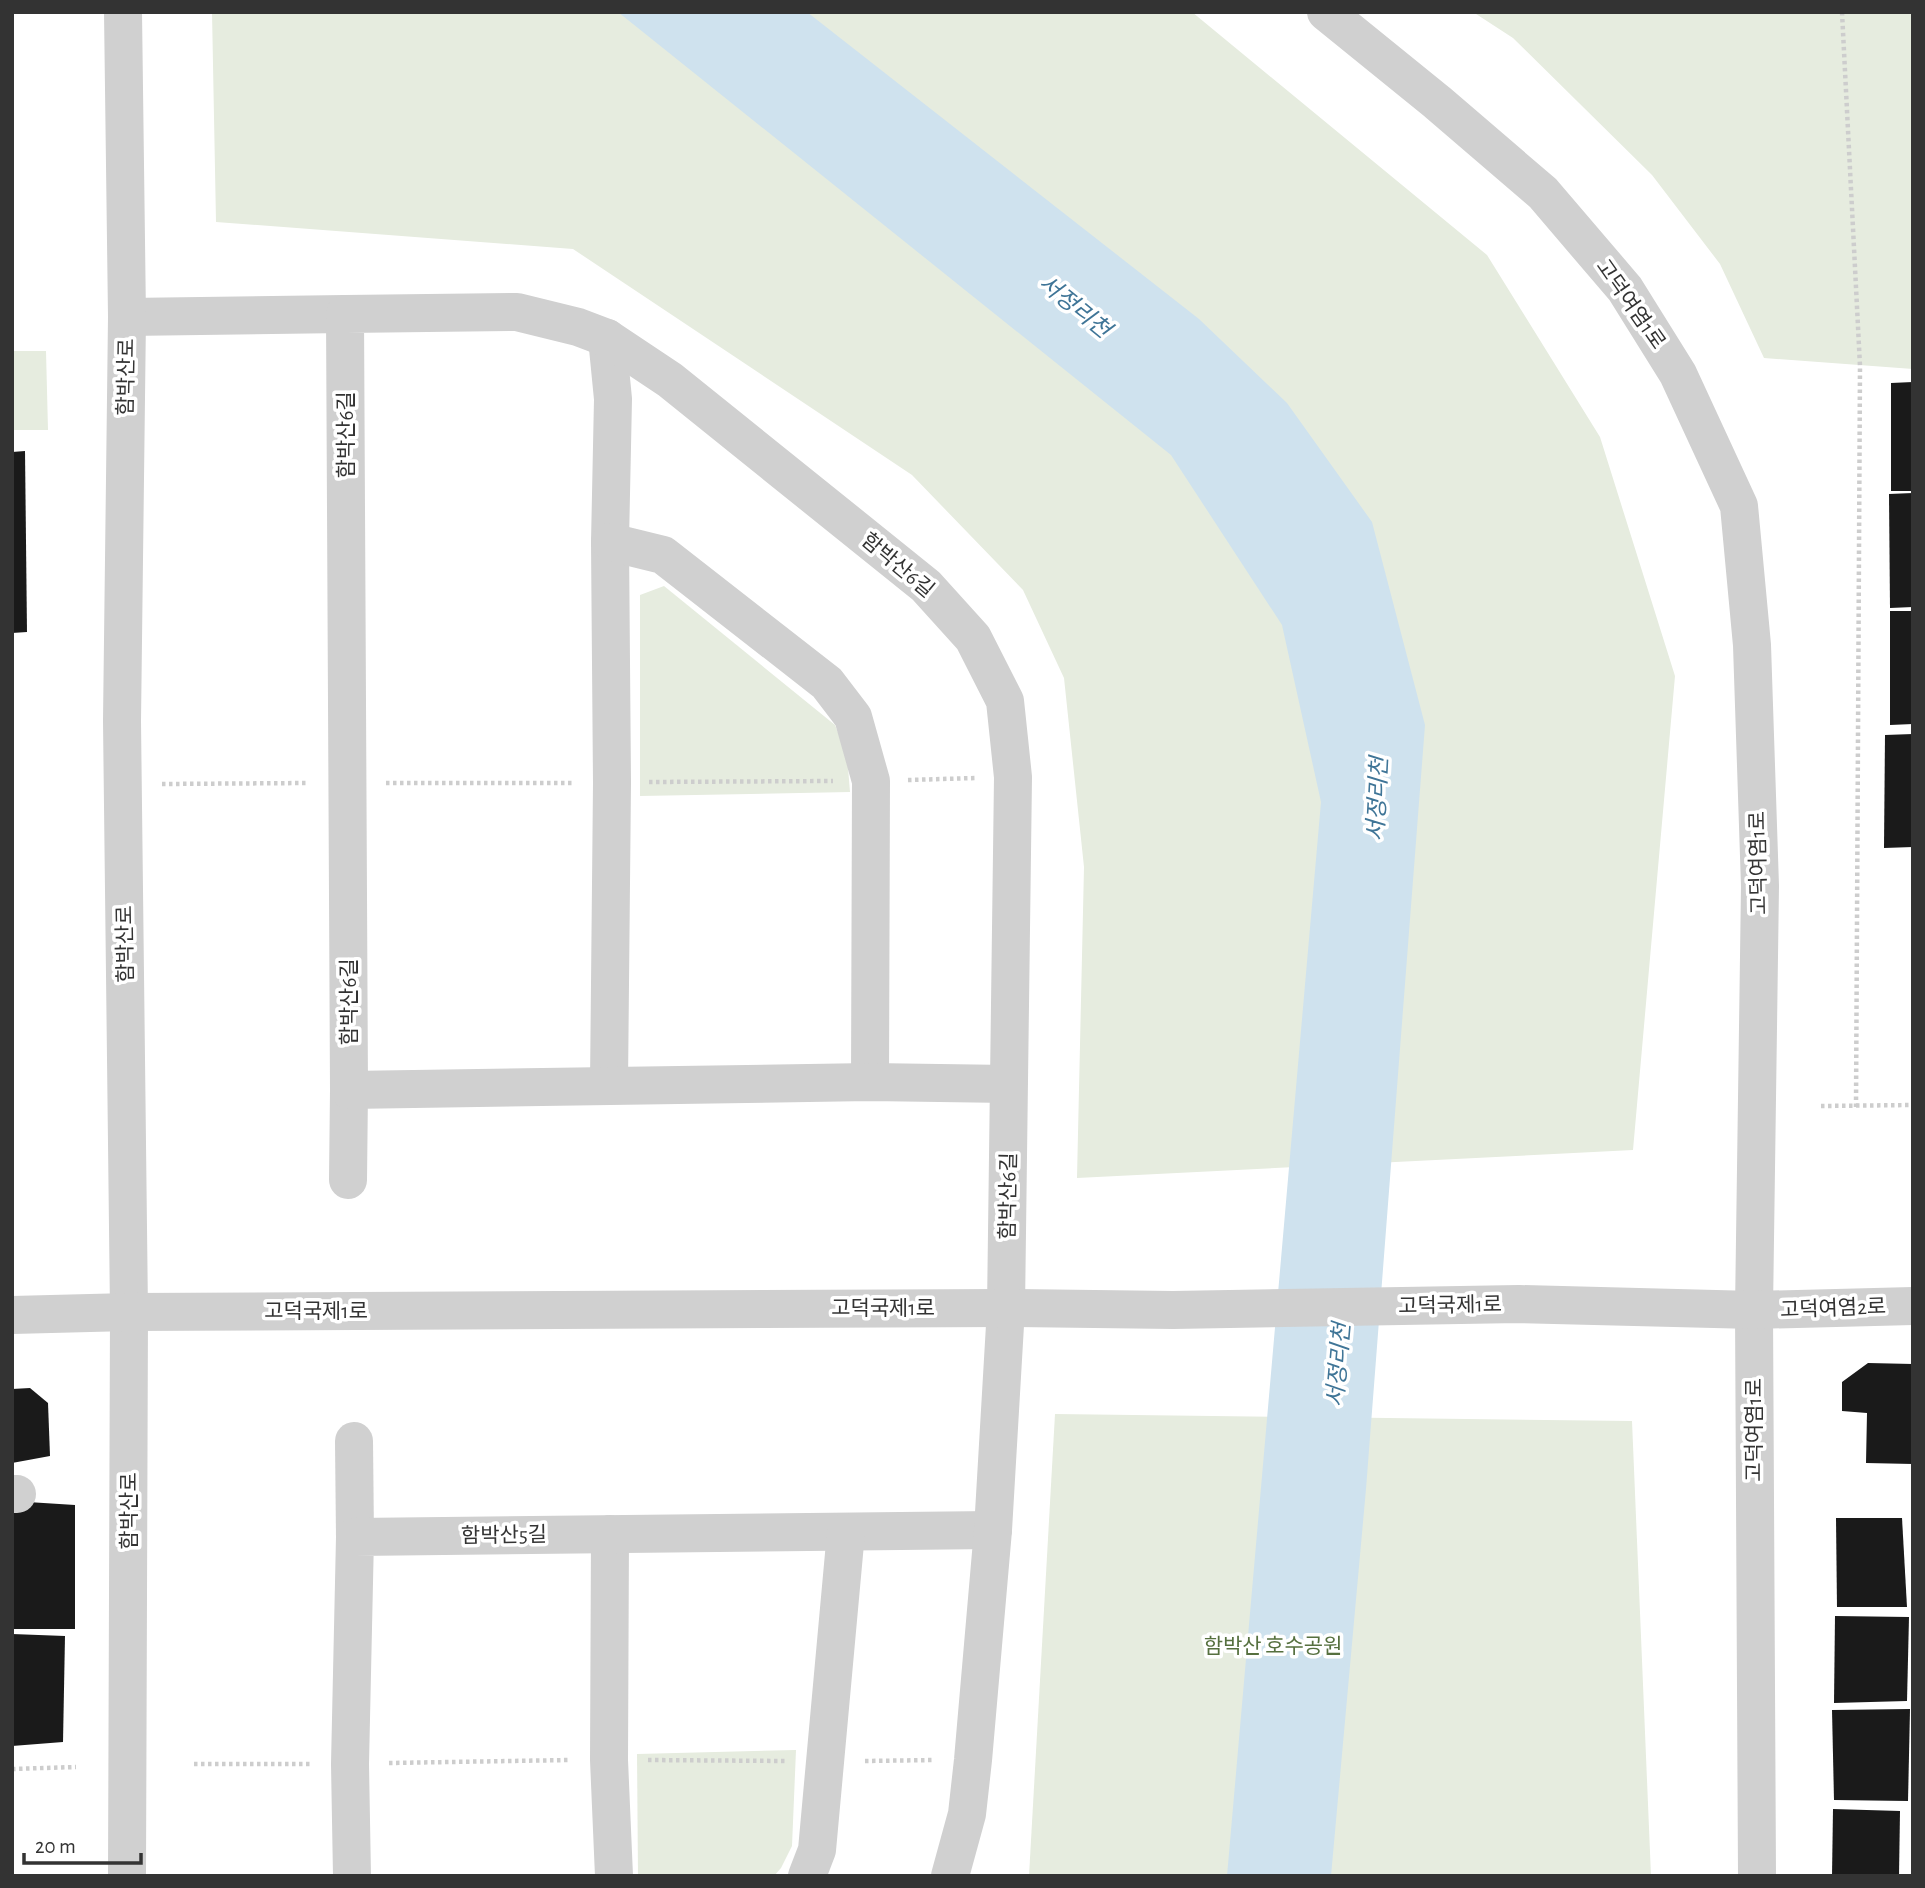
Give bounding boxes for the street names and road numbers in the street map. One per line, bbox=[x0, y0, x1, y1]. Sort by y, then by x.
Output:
street label: 고덕여염1로 bbox=[1592, 255, 1670, 353]
street label: 함박산로 bbox=[114, 338, 138, 416]
street label: 함박산6길 bbox=[335, 391, 357, 479]
street label: 함박산6길 bbox=[858, 529, 938, 601]
street label: 고덕여염1로 bbox=[1746, 811, 1770, 915]
street label: 함박산로 bbox=[113, 905, 137, 983]
street label: 함박산6길 bbox=[338, 958, 360, 1046]
street label: 함박산6길 bbox=[996, 1152, 1020, 1240]
street label: 고덕국제1로 bbox=[1398, 1293, 1502, 1317]
street label: 고덕여염2로 bbox=[1780, 1295, 1886, 1321]
street label: 고덕국제1로 bbox=[831, 1297, 935, 1319]
street label: 고덕국제1로 bbox=[264, 1300, 368, 1322]
street label: 고덕여염1로 bbox=[1743, 1378, 1765, 1482]
street label: 함박산로 bbox=[118, 1472, 140, 1550]
street label: 함박산5길 bbox=[461, 1523, 547, 1547]

